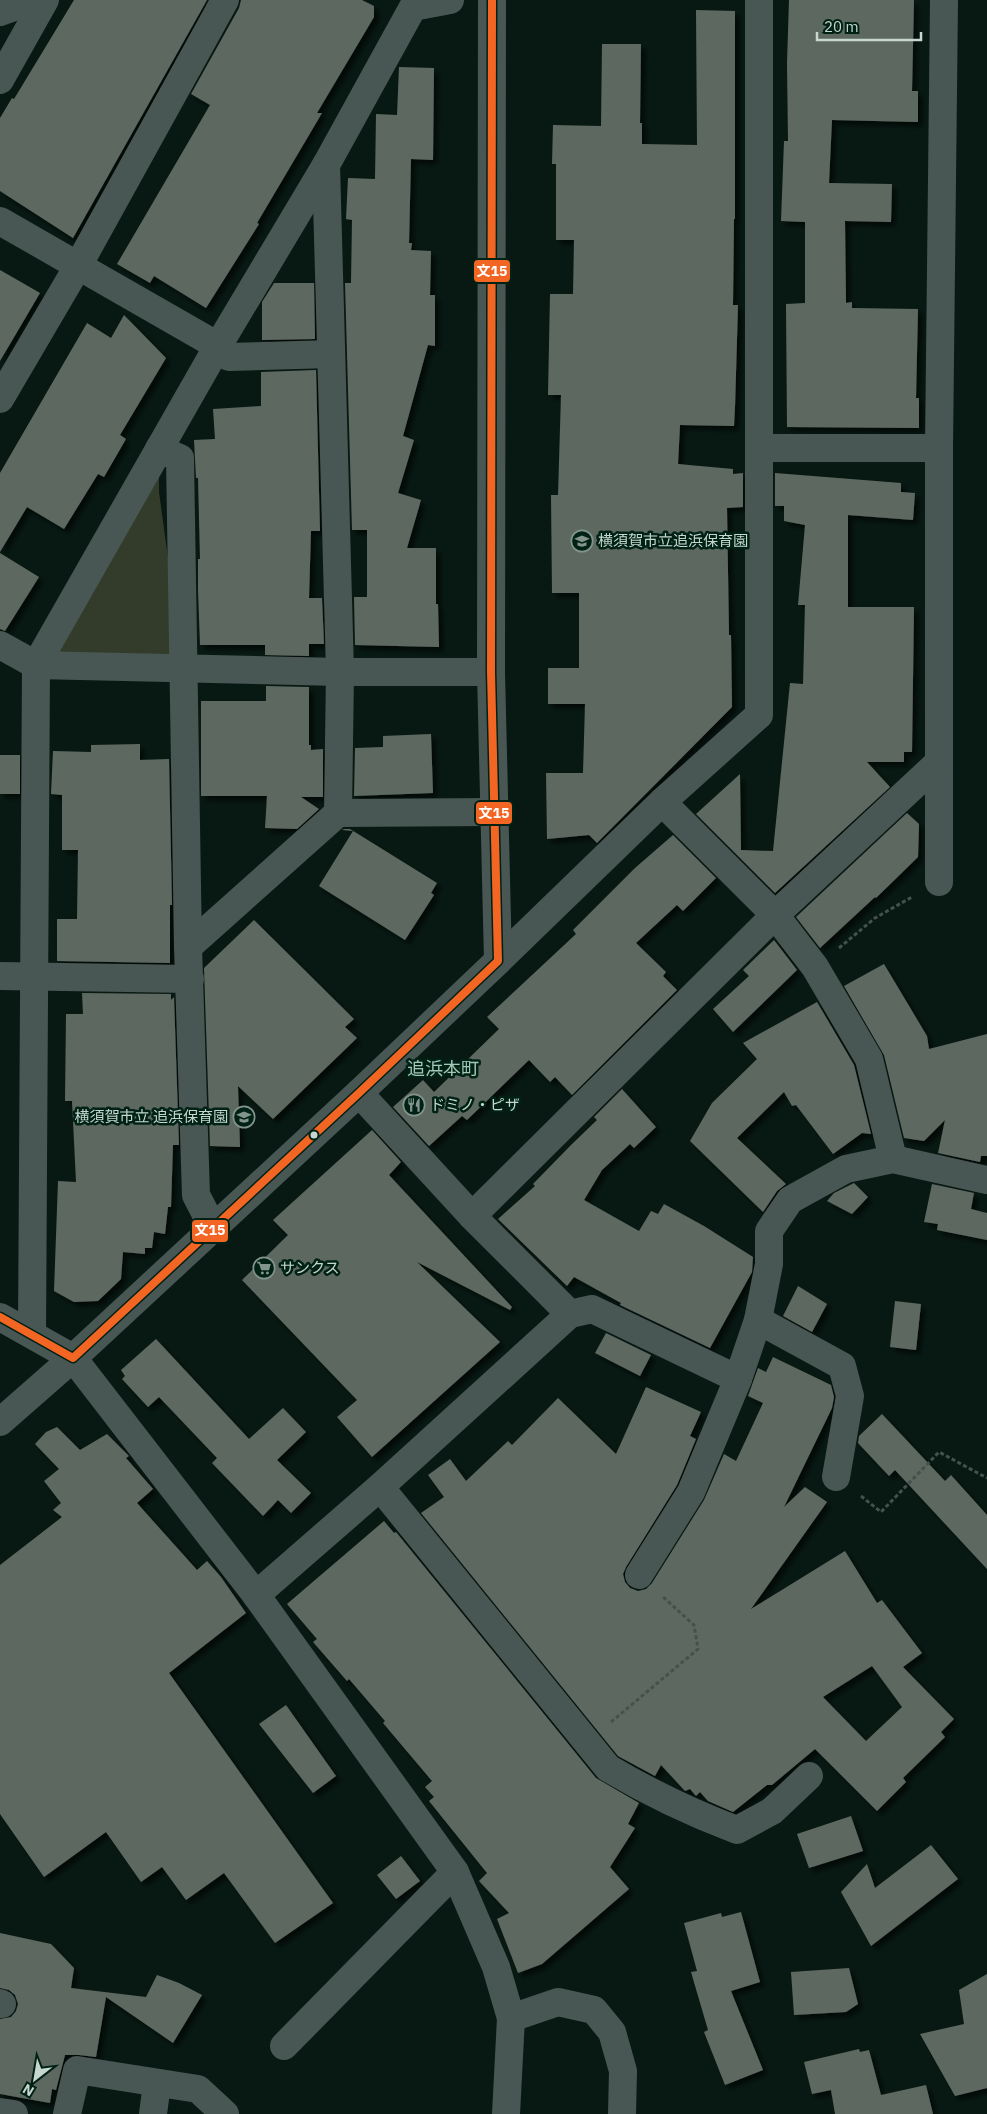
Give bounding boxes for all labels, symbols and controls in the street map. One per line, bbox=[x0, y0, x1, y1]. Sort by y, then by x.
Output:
scale bar bbox=[817, 10, 921, 42]
text: 20 m bbox=[824, 17, 859, 36]
line badge: 文15 bbox=[473, 259, 511, 283]
text: 文15 bbox=[477, 262, 507, 280]
school or university icon: 横須賀市立追浜保育園 bbox=[570, 529, 594, 553]
place label: 横須賀市立追浜保育園 bbox=[598, 531, 748, 550]
line badge: 文15 bbox=[475, 801, 513, 825]
text: 文15 bbox=[479, 804, 509, 822]
district label: 追浜本町 bbox=[407, 1057, 479, 1080]
restaurant icon: ドミノ・ピザ bbox=[402, 1093, 426, 1117]
place label: ドミノ・ピザ bbox=[430, 1095, 520, 1114]
school or university icon: 横須賀市立 追浜保育園 bbox=[232, 1105, 256, 1129]
place label: 横須賀市立 追浜保育園 bbox=[74, 1107, 228, 1126]
unlabelled marker bbox=[309, 1130, 319, 1140]
line badge: 文15 bbox=[191, 1219, 229, 1243]
text: 文15 bbox=[195, 1221, 225, 1239]
supermarket icon: サンクス bbox=[252, 1256, 276, 1280]
place label: サンクス bbox=[280, 1258, 340, 1277]
north arrow bbox=[10, 2054, 60, 2104]
text: N bbox=[19, 2080, 37, 2100]

